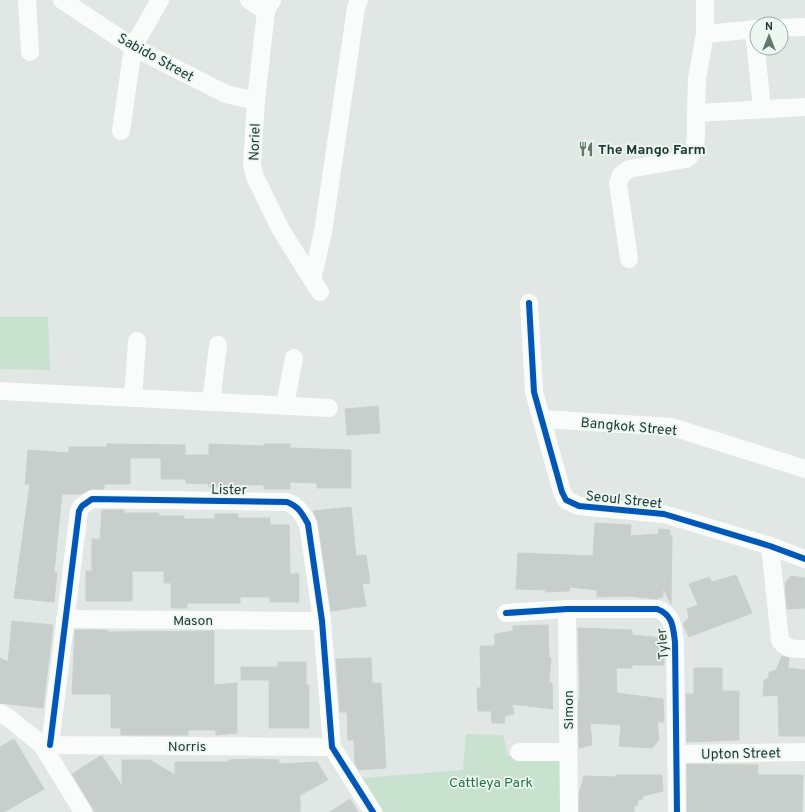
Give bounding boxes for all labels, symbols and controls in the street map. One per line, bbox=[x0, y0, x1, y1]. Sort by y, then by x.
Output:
north arrow bbox=[749, 16, 789, 56]
text: N bbox=[765, 20, 773, 34]
street label: Sabido Street bbox=[114, 30, 196, 86]
street label: Noriel bbox=[246, 123, 265, 161]
restaurant icon: The Mango Farm bbox=[577, 140, 595, 158]
place label: The Mango Farm bbox=[598, 142, 706, 159]
street label: Bangkok Street bbox=[580, 415, 678, 440]
street label: Lister bbox=[211, 482, 248, 499]
street label: Seoul Street bbox=[585, 488, 663, 513]
street label: Mason bbox=[173, 613, 213, 630]
street label: Tyler bbox=[654, 627, 673, 660]
street label: Simon bbox=[561, 690, 578, 730]
street label: Norris bbox=[168, 739, 206, 756]
street label: Upton Street bbox=[701, 745, 781, 764]
park label: Cattleya Park bbox=[449, 775, 533, 792]

